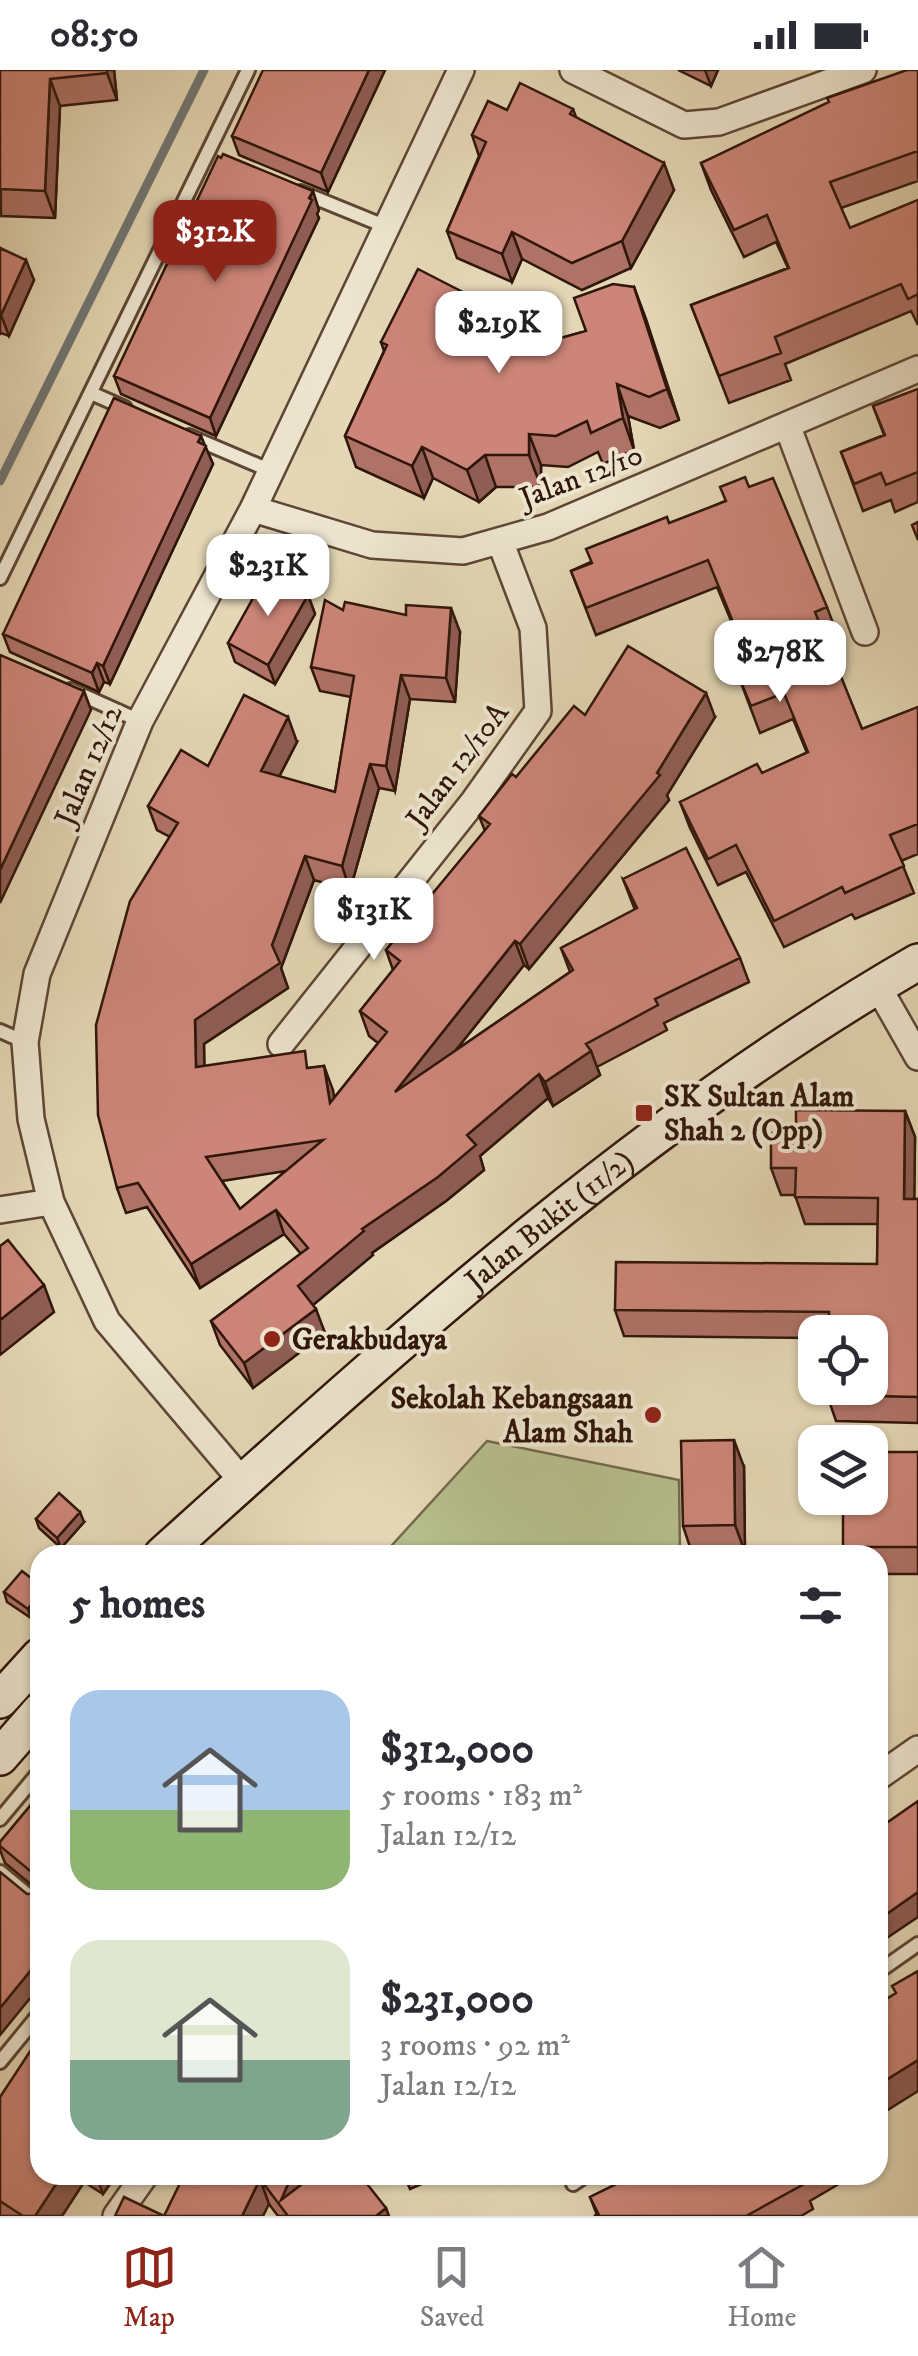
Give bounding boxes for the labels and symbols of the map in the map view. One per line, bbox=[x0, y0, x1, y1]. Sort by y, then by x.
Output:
pin: $312K bbox=[145, 200, 285, 285]
pin: $219K bbox=[429, 291, 569, 376]
street label: Jalan 12/10 bbox=[512, 437, 648, 519]
pin: $231K bbox=[198, 534, 338, 619]
pin: $278K bbox=[710, 620, 850, 705]
street label: Jalan 12/10A bbox=[397, 695, 518, 839]
street label: Jalan 12/12 bbox=[46, 699, 131, 834]
pin: $131K bbox=[304, 878, 444, 963]
place label: SK Sultan Alam Shah 2 (Opp) bbox=[664, 1079, 855, 1150]
marker: SK Sultan Alam Shah 2 (Opp) bbox=[633, 1102, 655, 1124]
street label: Jalan Bukit (11/2) bbox=[456, 1143, 641, 1302]
place label: Gerakbudaya bbox=[292, 1322, 448, 1359]
marker: Gerakbudaya bbox=[261, 1328, 283, 1350]
place label: Sekolah Kebangsaan Alam Shah bbox=[390, 1381, 633, 1452]
marker: Sekolah Kebangsaan Alam Shah bbox=[642, 1404, 664, 1426]

